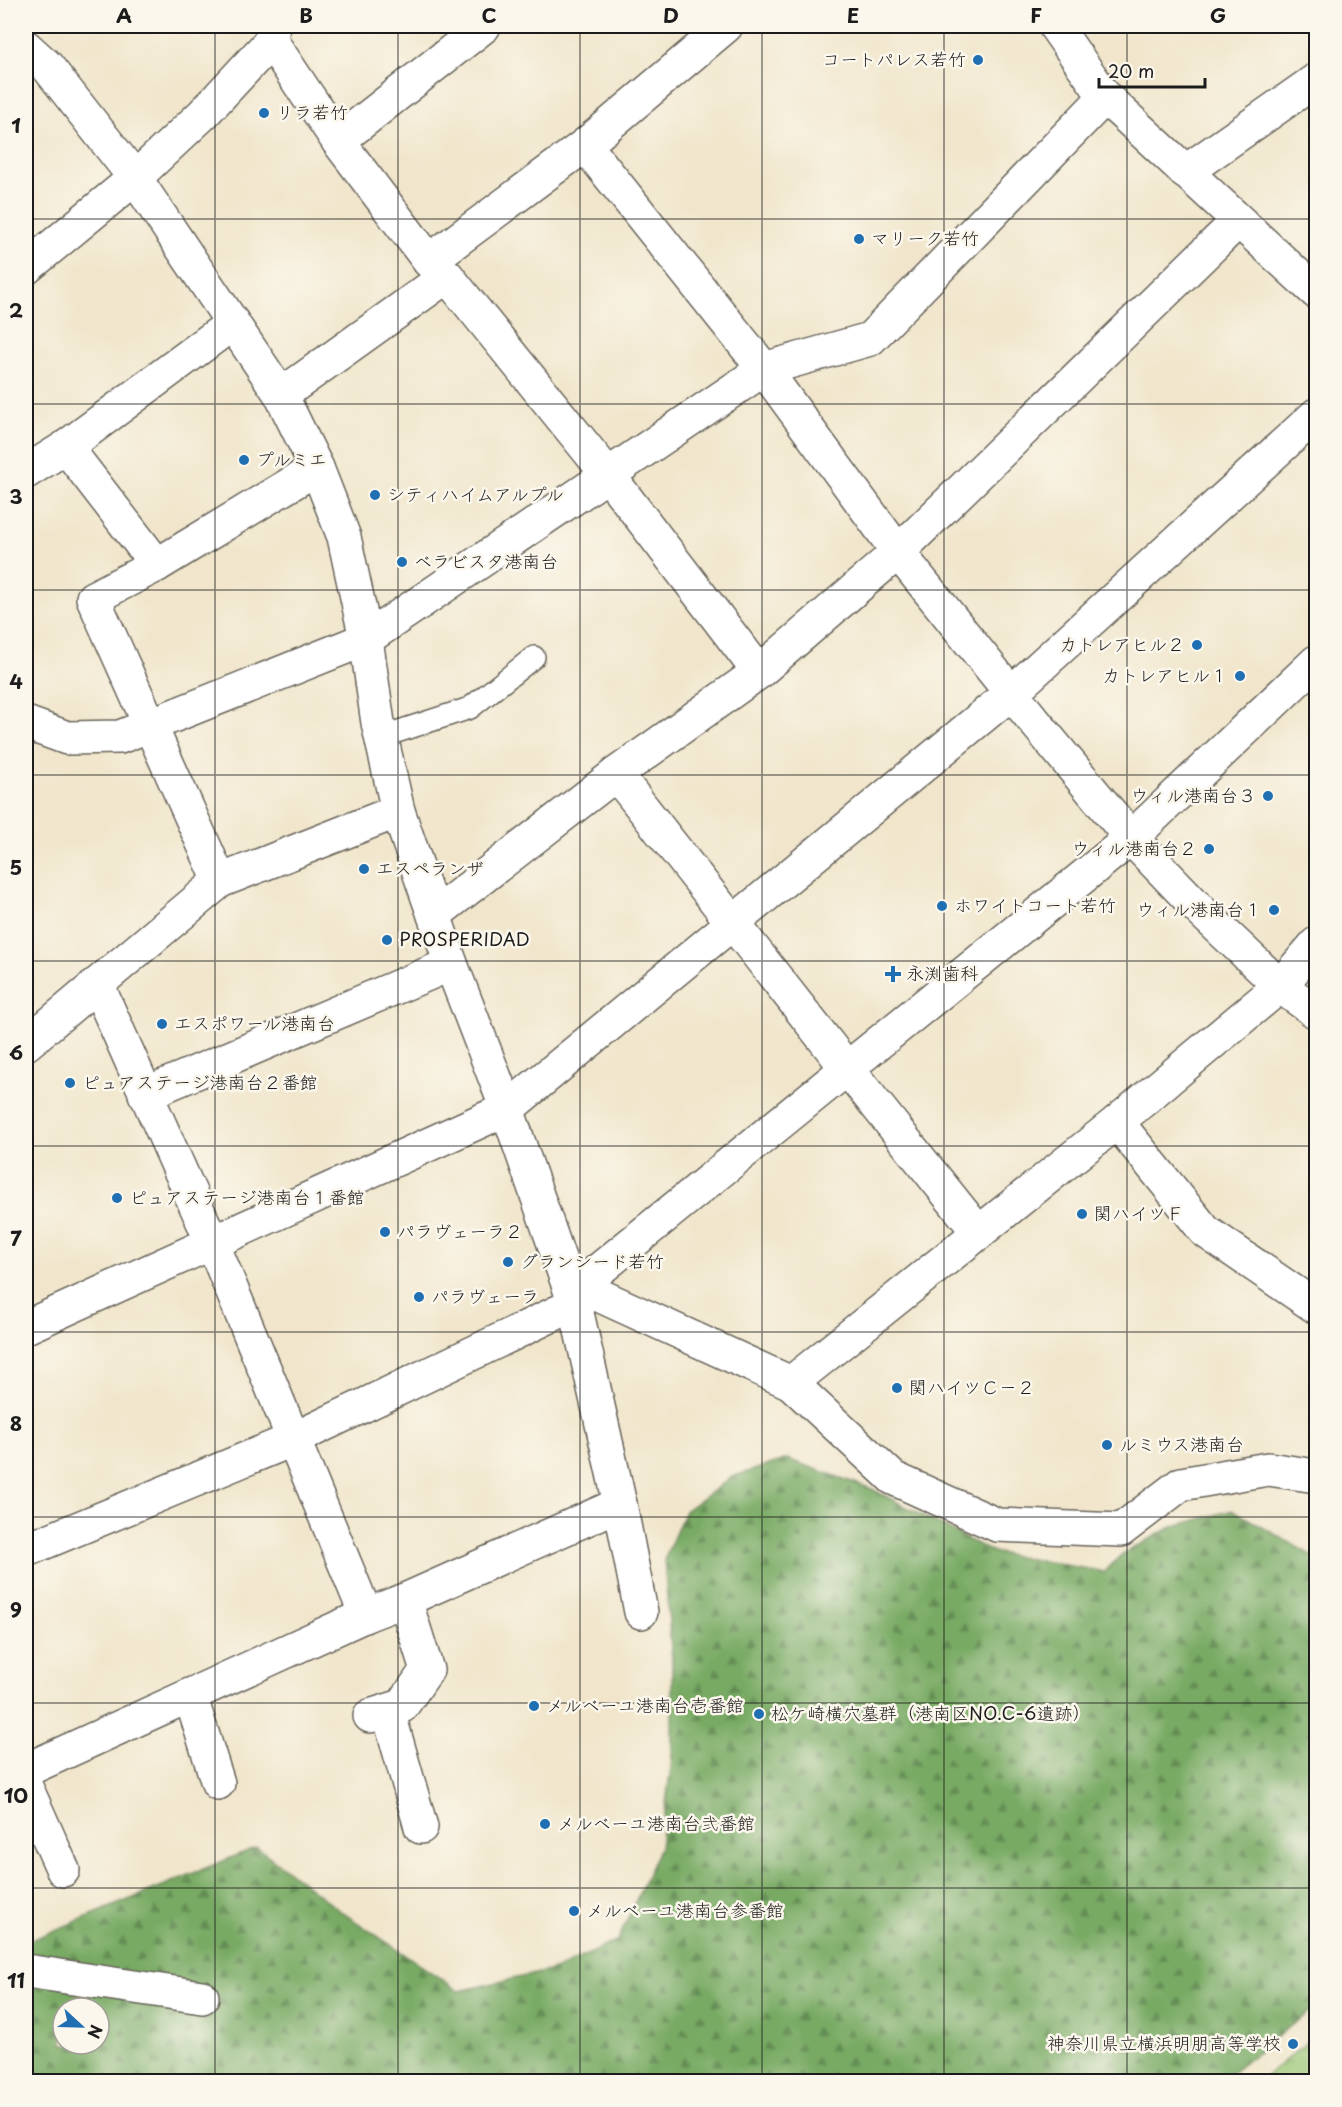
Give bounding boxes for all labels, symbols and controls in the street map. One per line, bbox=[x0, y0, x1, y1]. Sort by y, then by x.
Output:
text: A bbox=[116, 0, 132, 30]
text: B bbox=[299, 0, 313, 30]
text: C bbox=[481, 0, 497, 30]
text: D bbox=[663, 0, 679, 30]
text: E bbox=[847, 0, 859, 30]
text: F bbox=[1030, 0, 1042, 30]
text: G bbox=[1210, 0, 1226, 30]
place label: コートパレス若竹 bbox=[822, 45, 966, 72]
scale bar bbox=[1099, 51, 1206, 89]
marker: コートパレス若竹 bbox=[971, 53, 985, 67]
text: 20 m bbox=[1108, 57, 1154, 84]
place label: リラ若竹 bbox=[276, 98, 348, 125]
marker: リラ若竹 bbox=[257, 106, 271, 120]
text: 1 bbox=[11, 110, 21, 140]
place label: マリーク若竹 bbox=[871, 224, 979, 251]
marker: マリーク若竹 bbox=[852, 232, 866, 246]
text: 2 bbox=[9, 295, 23, 325]
place label: プルミエ bbox=[256, 445, 327, 472]
marker: プルミエ bbox=[237, 453, 251, 467]
place label: シティハイムアルプル bbox=[387, 480, 564, 507]
text: 3 bbox=[9, 481, 23, 511]
marker: シティハイムアルプル bbox=[368, 488, 382, 502]
place label: ベラビスタ港南台 bbox=[414, 547, 558, 574]
marker: ベラビスタ港南台 bbox=[395, 555, 409, 569]
place label: カトレアヒル２ bbox=[1059, 630, 1185, 657]
marker: カトレアヒル２ bbox=[1190, 638, 1204, 652]
place label: カトレアヒル１ bbox=[1102, 661, 1228, 688]
text: 4 bbox=[9, 666, 23, 696]
marker: カトレアヒル１ bbox=[1233, 669, 1247, 683]
place label: ウィル港南台３ bbox=[1130, 781, 1256, 808]
marker: ウィル港南台３ bbox=[1261, 789, 1275, 803]
place label: ウィル港南台２ bbox=[1071, 834, 1197, 861]
marker: ウィル港南台２ bbox=[1202, 842, 1216, 856]
text: 5 bbox=[10, 852, 22, 882]
place label: エスペランザ bbox=[376, 854, 484, 881]
marker: エスペランザ bbox=[357, 862, 371, 876]
place label: ホワイトコート若竹 bbox=[954, 891, 1116, 918]
place label: ウィル港南台１ bbox=[1136, 895, 1262, 922]
marker: ホワイトコート若竹 bbox=[935, 899, 949, 913]
marker: ウィル港南台１ bbox=[1267, 903, 1281, 917]
place label: PROSPERIDAD bbox=[399, 925, 530, 952]
marker: PROSPERIDAD bbox=[380, 933, 394, 947]
place label: 永渕歯科 bbox=[906, 959, 978, 986]
marker: 永渕歯科 bbox=[884, 965, 902, 983]
place label: エスポワール港南台 bbox=[174, 1009, 335, 1036]
marker: エスポワール港南台 bbox=[155, 1017, 169, 1031]
text: 6 bbox=[9, 1037, 23, 1067]
place label: ピュアステージ港南台２番館 bbox=[82, 1068, 317, 1095]
marker: ピュアステージ港南台２番館 bbox=[63, 1076, 77, 1090]
place label: ピュアステージ港南台１番館 bbox=[129, 1183, 364, 1210]
marker: ピュアステージ港南台１番館 bbox=[110, 1191, 124, 1205]
place label: 関ハイツＦ bbox=[1094, 1199, 1184, 1226]
marker: 関ハイツＦ bbox=[1075, 1207, 1089, 1221]
place label: パラヴェーラ２ bbox=[397, 1217, 523, 1244]
text: 7 bbox=[10, 1223, 22, 1253]
marker: パラヴェーラ２ bbox=[378, 1225, 392, 1239]
place label: グランシード若竹 bbox=[520, 1247, 664, 1274]
marker: グランシード若竹 bbox=[501, 1255, 515, 1269]
place label: パラヴェーラ bbox=[431, 1282, 539, 1309]
marker: パラヴェーラ bbox=[412, 1290, 426, 1304]
place label: 関ハイツＣ－２ bbox=[909, 1373, 1035, 1400]
marker: 関ハイツＣ－２ bbox=[890, 1381, 904, 1395]
text: 8 bbox=[10, 1408, 22, 1438]
place label: ルミウス港南台 bbox=[1119, 1430, 1244, 1457]
marker: ルミウス港南台 bbox=[1100, 1438, 1114, 1452]
text: 9 bbox=[10, 1594, 22, 1624]
place label: メルベーユ港南台壱番館 bbox=[546, 1691, 744, 1718]
marker: メルベーユ港南台壱番館 bbox=[527, 1699, 541, 1713]
place label: 松ケ崎横穴墓群（港南区NO.C-6遺跡） bbox=[771, 1699, 1090, 1726]
marker: 松ケ崎横穴墓群（港南区NO.C-6遺跡） bbox=[752, 1707, 766, 1721]
text: 10 bbox=[4, 1780, 28, 1810]
place label: メルベーユ港南台弐番館 bbox=[557, 1809, 755, 1836]
marker: メルベーユ港南台弐番館 bbox=[538, 1817, 552, 1831]
place label: メルベーユ港南台参番館 bbox=[586, 1896, 784, 1923]
marker: メルベーユ港南台参番館 bbox=[567, 1904, 581, 1918]
text: 11 bbox=[7, 1965, 25, 1995]
north arrow bbox=[51, 1996, 111, 2056]
text: N bbox=[82, 2022, 109, 2042]
place label: 神奈川県立横浜明朋高等学校 bbox=[1047, 2029, 1281, 2056]
marker: 神奈川県立横浜明朋高等学校 bbox=[1286, 2037, 1300, 2051]

